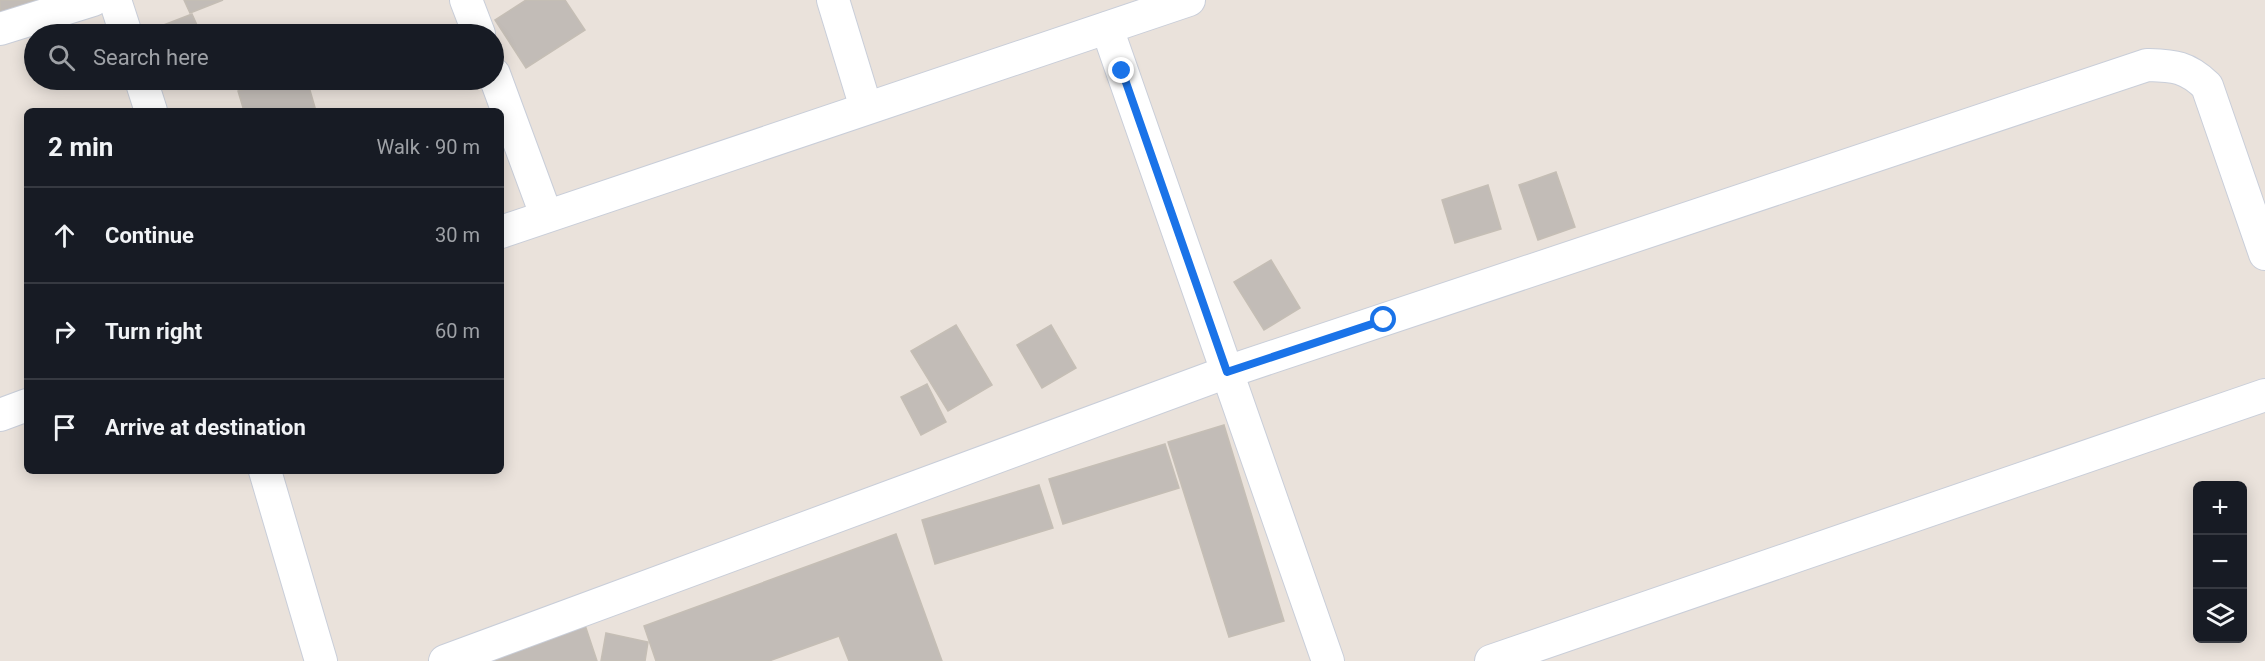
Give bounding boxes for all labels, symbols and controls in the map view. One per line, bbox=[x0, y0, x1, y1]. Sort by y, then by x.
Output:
search box bbox=[24, 24, 504, 90]
icon: search bbox=[45, 41, 78, 74]
text: Search here bbox=[93, 45, 209, 70]
route end bbox=[1108, 57, 1134, 83]
text: 2 min bbox=[48, 132, 113, 162]
text: Walk · 90 m bbox=[377, 135, 480, 159]
icon: ahead bbox=[48, 219, 81, 252]
text: Continue bbox=[105, 223, 194, 248]
text: 30 m bbox=[435, 223, 480, 247]
route start bbox=[1370, 306, 1396, 332]
icon: right bbox=[48, 315, 81, 348]
text: Turn right bbox=[105, 319, 202, 344]
text: 60 m bbox=[435, 319, 480, 343]
icon: arrive bbox=[48, 411, 81, 444]
text: Arrive at destination bbox=[105, 415, 306, 440]
map controls bbox=[2193, 481, 2247, 643]
button: + bbox=[2193, 481, 2247, 535]
button: − bbox=[2193, 535, 2247, 589]
button: layers bbox=[2193, 589, 2247, 643]

